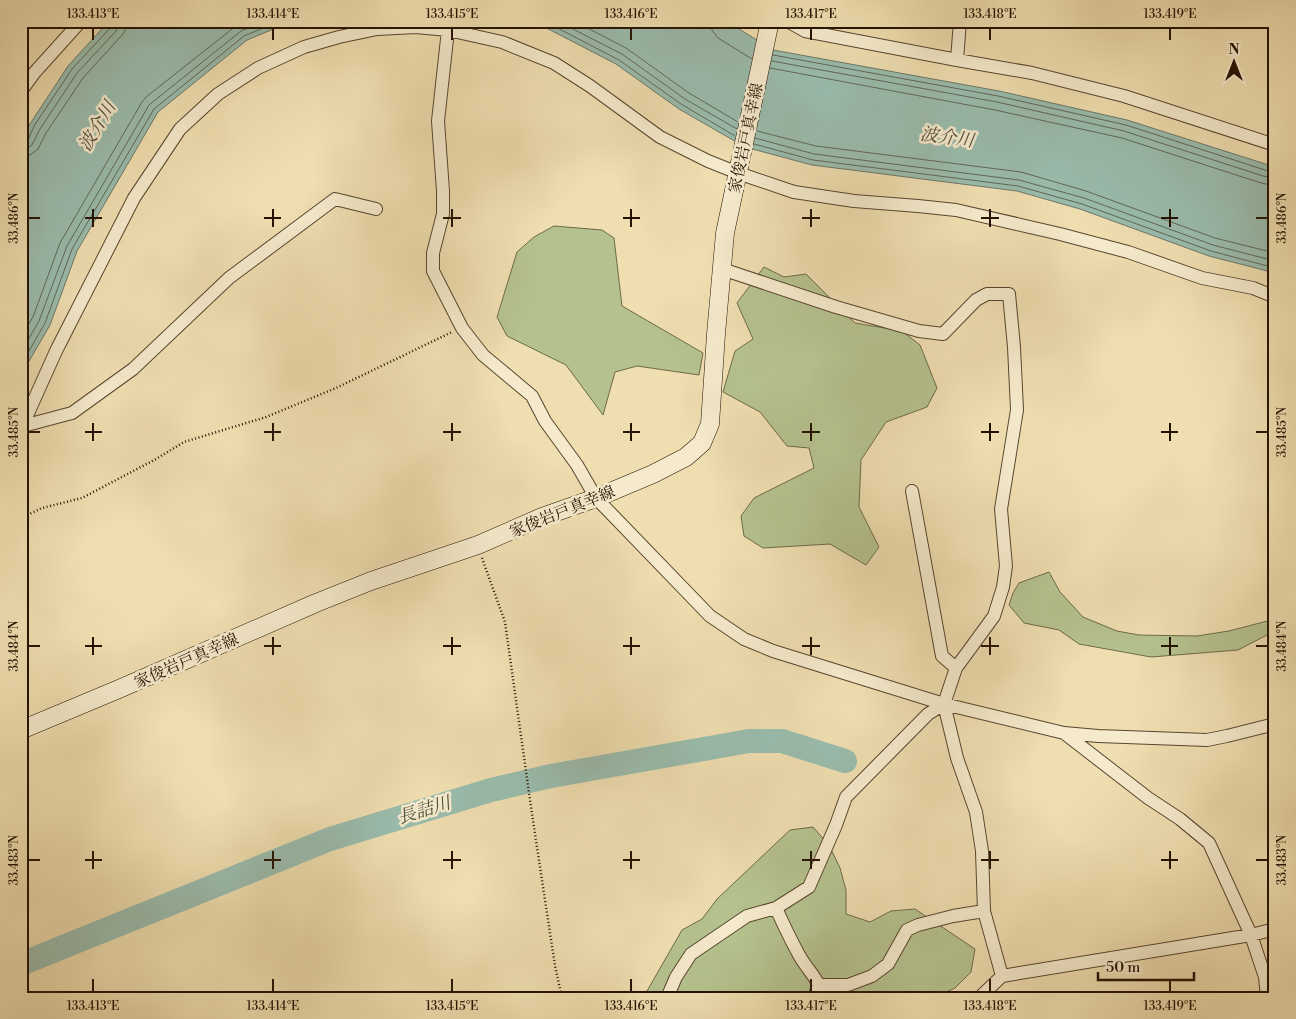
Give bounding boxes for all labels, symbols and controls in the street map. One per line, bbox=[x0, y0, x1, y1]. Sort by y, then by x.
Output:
text: 133.413°E bbox=[67, 7, 119, 22]
text: 133.414°E bbox=[247, 7, 299, 22]
text: 133.415°E bbox=[426, 7, 478, 22]
text: 133.416°E bbox=[605, 7, 657, 22]
text: 133.417°E bbox=[785, 7, 837, 22]
text: 133.418°E bbox=[963, 7, 1017, 22]
text: 133.419°E bbox=[1144, 7, 1196, 22]
north arrow bbox=[1208, 38, 1258, 88]
text: N bbox=[1228, 41, 1240, 59]
street label: 家俊岩戸真幸線 bbox=[725, 81, 767, 195]
water label: 波介川 bbox=[74, 95, 122, 155]
water label: 波介川 bbox=[919, 122, 977, 153]
text: 33.486°N bbox=[7, 192, 22, 244]
text: 33.486°N bbox=[1275, 192, 1290, 244]
text: 33.485°N bbox=[7, 407, 22, 457]
text: 33.485°N bbox=[1275, 407, 1290, 457]
street label: 家俊岩戸真幸線 bbox=[507, 482, 618, 542]
text: 33.484°N bbox=[7, 620, 22, 672]
text: 33.484°N bbox=[1275, 620, 1290, 672]
street label: 家俊岩戸真幸線 bbox=[131, 629, 242, 693]
water label: 長詰川 bbox=[395, 791, 455, 829]
text: 33.483°N bbox=[7, 835, 22, 885]
text: 33.483°N bbox=[1275, 835, 1290, 885]
scale bar bbox=[1098, 949, 1195, 981]
text: 50 m bbox=[1106, 958, 1140, 977]
text: 133.413°E bbox=[67, 999, 119, 1014]
text: 133.414°E bbox=[247, 999, 299, 1014]
text: 133.415°E bbox=[426, 999, 478, 1014]
text: 133.416°E bbox=[605, 999, 657, 1014]
text: 133.417°E bbox=[785, 999, 837, 1014]
text: 133.418°E bbox=[963, 999, 1017, 1014]
text: 133.419°E bbox=[1144, 999, 1196, 1014]

